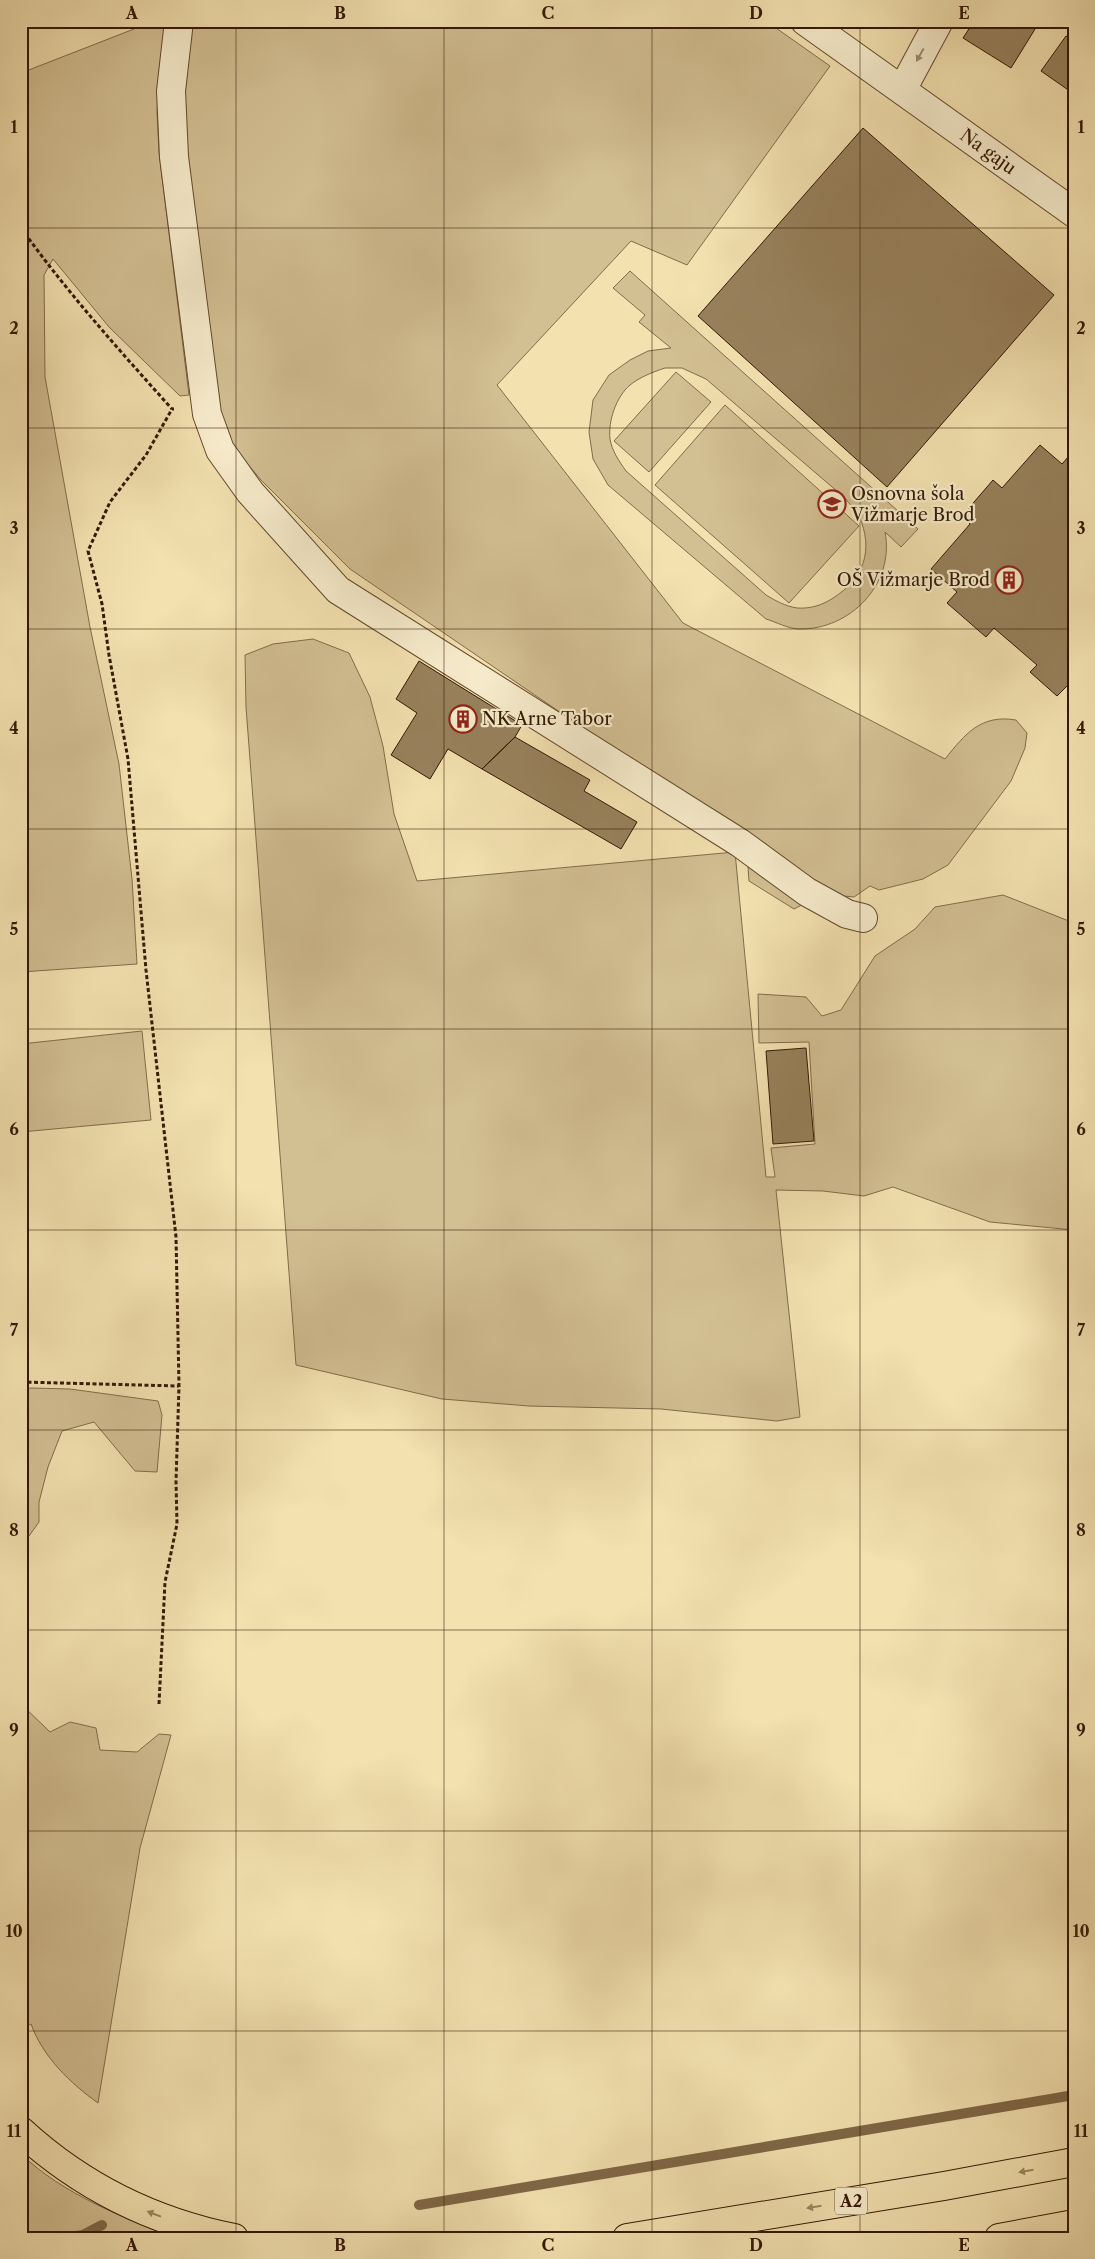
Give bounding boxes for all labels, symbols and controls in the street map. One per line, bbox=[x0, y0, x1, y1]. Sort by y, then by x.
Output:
text: A bbox=[125, 3, 139, 23]
text: B bbox=[334, 3, 346, 23]
text: C bbox=[542, 3, 554, 23]
text: D bbox=[749, 3, 763, 23]
text: E bbox=[958, 3, 970, 23]
one-way arrow bbox=[915, 49, 924, 62]
text: 1 bbox=[10, 117, 18, 137]
text: 1 bbox=[1077, 117, 1085, 137]
street label: Na gaju bbox=[956, 124, 1020, 179]
text: 2 bbox=[9, 318, 19, 338]
text: 2 bbox=[1076, 318, 1086, 338]
place label: Osnovna šola Vižmarje Brod bbox=[850, 483, 974, 526]
school or university icon: Osnovna šola Vižmarje Brod bbox=[817, 489, 847, 519]
text: 3 bbox=[9, 518, 19, 538]
text: 3 bbox=[1076, 518, 1086, 538]
building icon: OŠ Vižmarje Brod bbox=[994, 565, 1024, 595]
place label: OŠ Vižmarje Brod bbox=[837, 567, 990, 591]
building icon: NK Arne Tabor bbox=[448, 704, 478, 734]
place label: NK Arne Tabor bbox=[482, 708, 612, 730]
text: 4 bbox=[9, 718, 19, 738]
text: 4 bbox=[1076, 718, 1086, 738]
text: 5 bbox=[10, 919, 19, 939]
text: 5 bbox=[1077, 919, 1086, 939]
text: 6 bbox=[9, 1119, 19, 1139]
text: 6 bbox=[1076, 1119, 1086, 1139]
text: 7 bbox=[10, 1320, 19, 1340]
text: 7 bbox=[1077, 1320, 1086, 1340]
text: 8 bbox=[9, 1520, 19, 1540]
text: 8 bbox=[1076, 1520, 1086, 1540]
text: 9 bbox=[9, 1720, 19, 1740]
text: 9 bbox=[1076, 1720, 1086, 1740]
text: 10 bbox=[5, 1921, 23, 1941]
text: 10 bbox=[1072, 1921, 1090, 1941]
text: 11 bbox=[7, 2121, 22, 2141]
text: 11 bbox=[1074, 2121, 1089, 2141]
one-way arrow bbox=[1017, 2167, 1033, 2175]
road number: A2 bbox=[835, 2188, 867, 2214]
one-way arrow bbox=[806, 2204, 822, 2212]
one-way arrow bbox=[146, 2210, 161, 2217]
text: A bbox=[125, 2235, 139, 2255]
text: B bbox=[334, 2235, 346, 2255]
text: C bbox=[542, 2235, 554, 2255]
text: D bbox=[749, 2235, 763, 2255]
text: E bbox=[958, 2235, 970, 2255]

